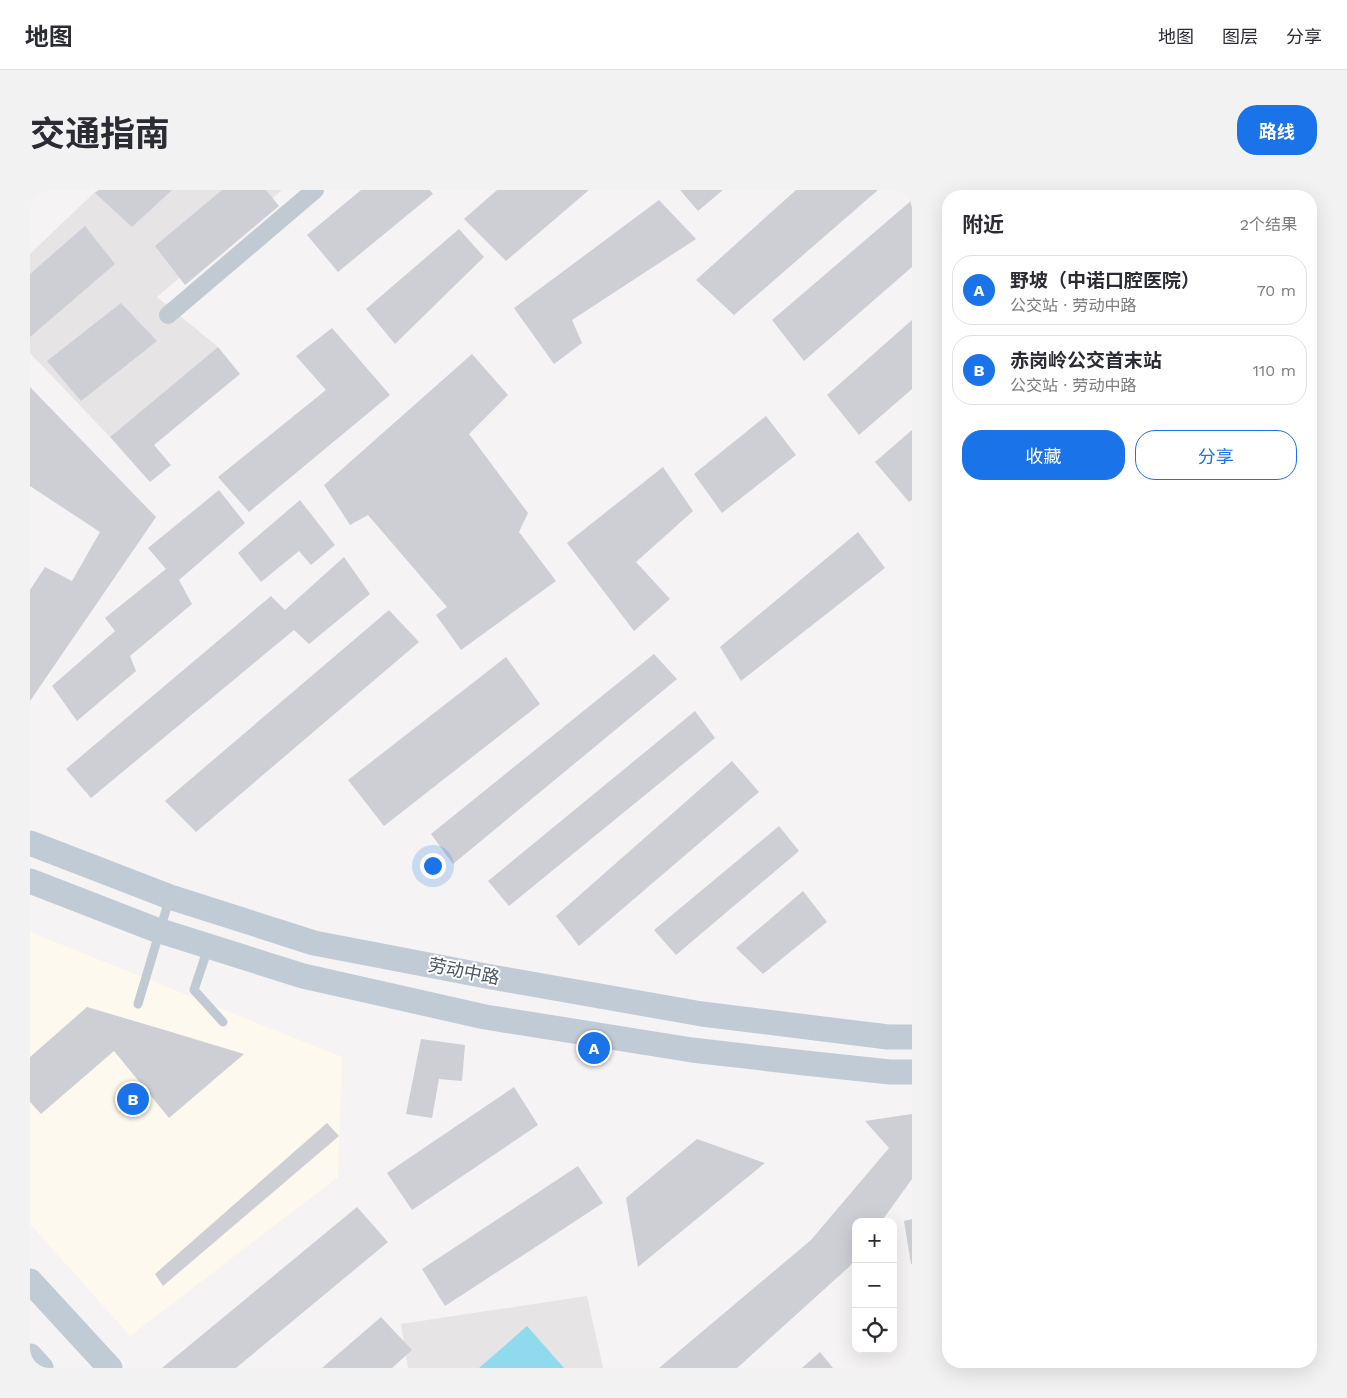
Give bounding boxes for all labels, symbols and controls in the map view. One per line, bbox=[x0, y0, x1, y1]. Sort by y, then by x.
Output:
text: 地图 bbox=[25, 23, 73, 51]
text: 地图 bbox=[1158, 26, 1194, 47]
text: 图层 bbox=[1222, 26, 1258, 47]
text: 分享 bbox=[1286, 26, 1322, 47]
button: 路线 bbox=[1237, 105, 1317, 155]
text: 交通指南 bbox=[30, 113, 170, 155]
text: 附近 bbox=[962, 212, 1004, 237]
text: 2个结果 bbox=[1240, 215, 1297, 234]
text: 野坡（中诺口腔医院） bbox=[1010, 269, 1200, 292]
text: A bbox=[974, 281, 984, 300]
text: 70 m bbox=[1257, 281, 1296, 300]
text: 公交站 · 劳动中路 bbox=[1010, 296, 1137, 315]
text: 赤岗岭公交首末站 bbox=[1010, 349, 1162, 372]
text: B bbox=[974, 361, 984, 380]
text: 110 m bbox=[1253, 361, 1296, 380]
text: 公交站 · 劳动中路 bbox=[1010, 376, 1137, 395]
button: 收藏 bbox=[962, 430, 1125, 480]
button: 分享 bbox=[1135, 430, 1297, 480]
your location bbox=[420, 853, 446, 879]
street label: 劳动中路 bbox=[427, 954, 501, 988]
pin: A bbox=[578, 1029, 610, 1067]
pin: B bbox=[117, 1080, 149, 1118]
map controls bbox=[852, 1218, 897, 1353]
button: + bbox=[852, 1218, 897, 1263]
button: − bbox=[852, 1263, 897, 1308]
button: locate bbox=[852, 1308, 897, 1353]

